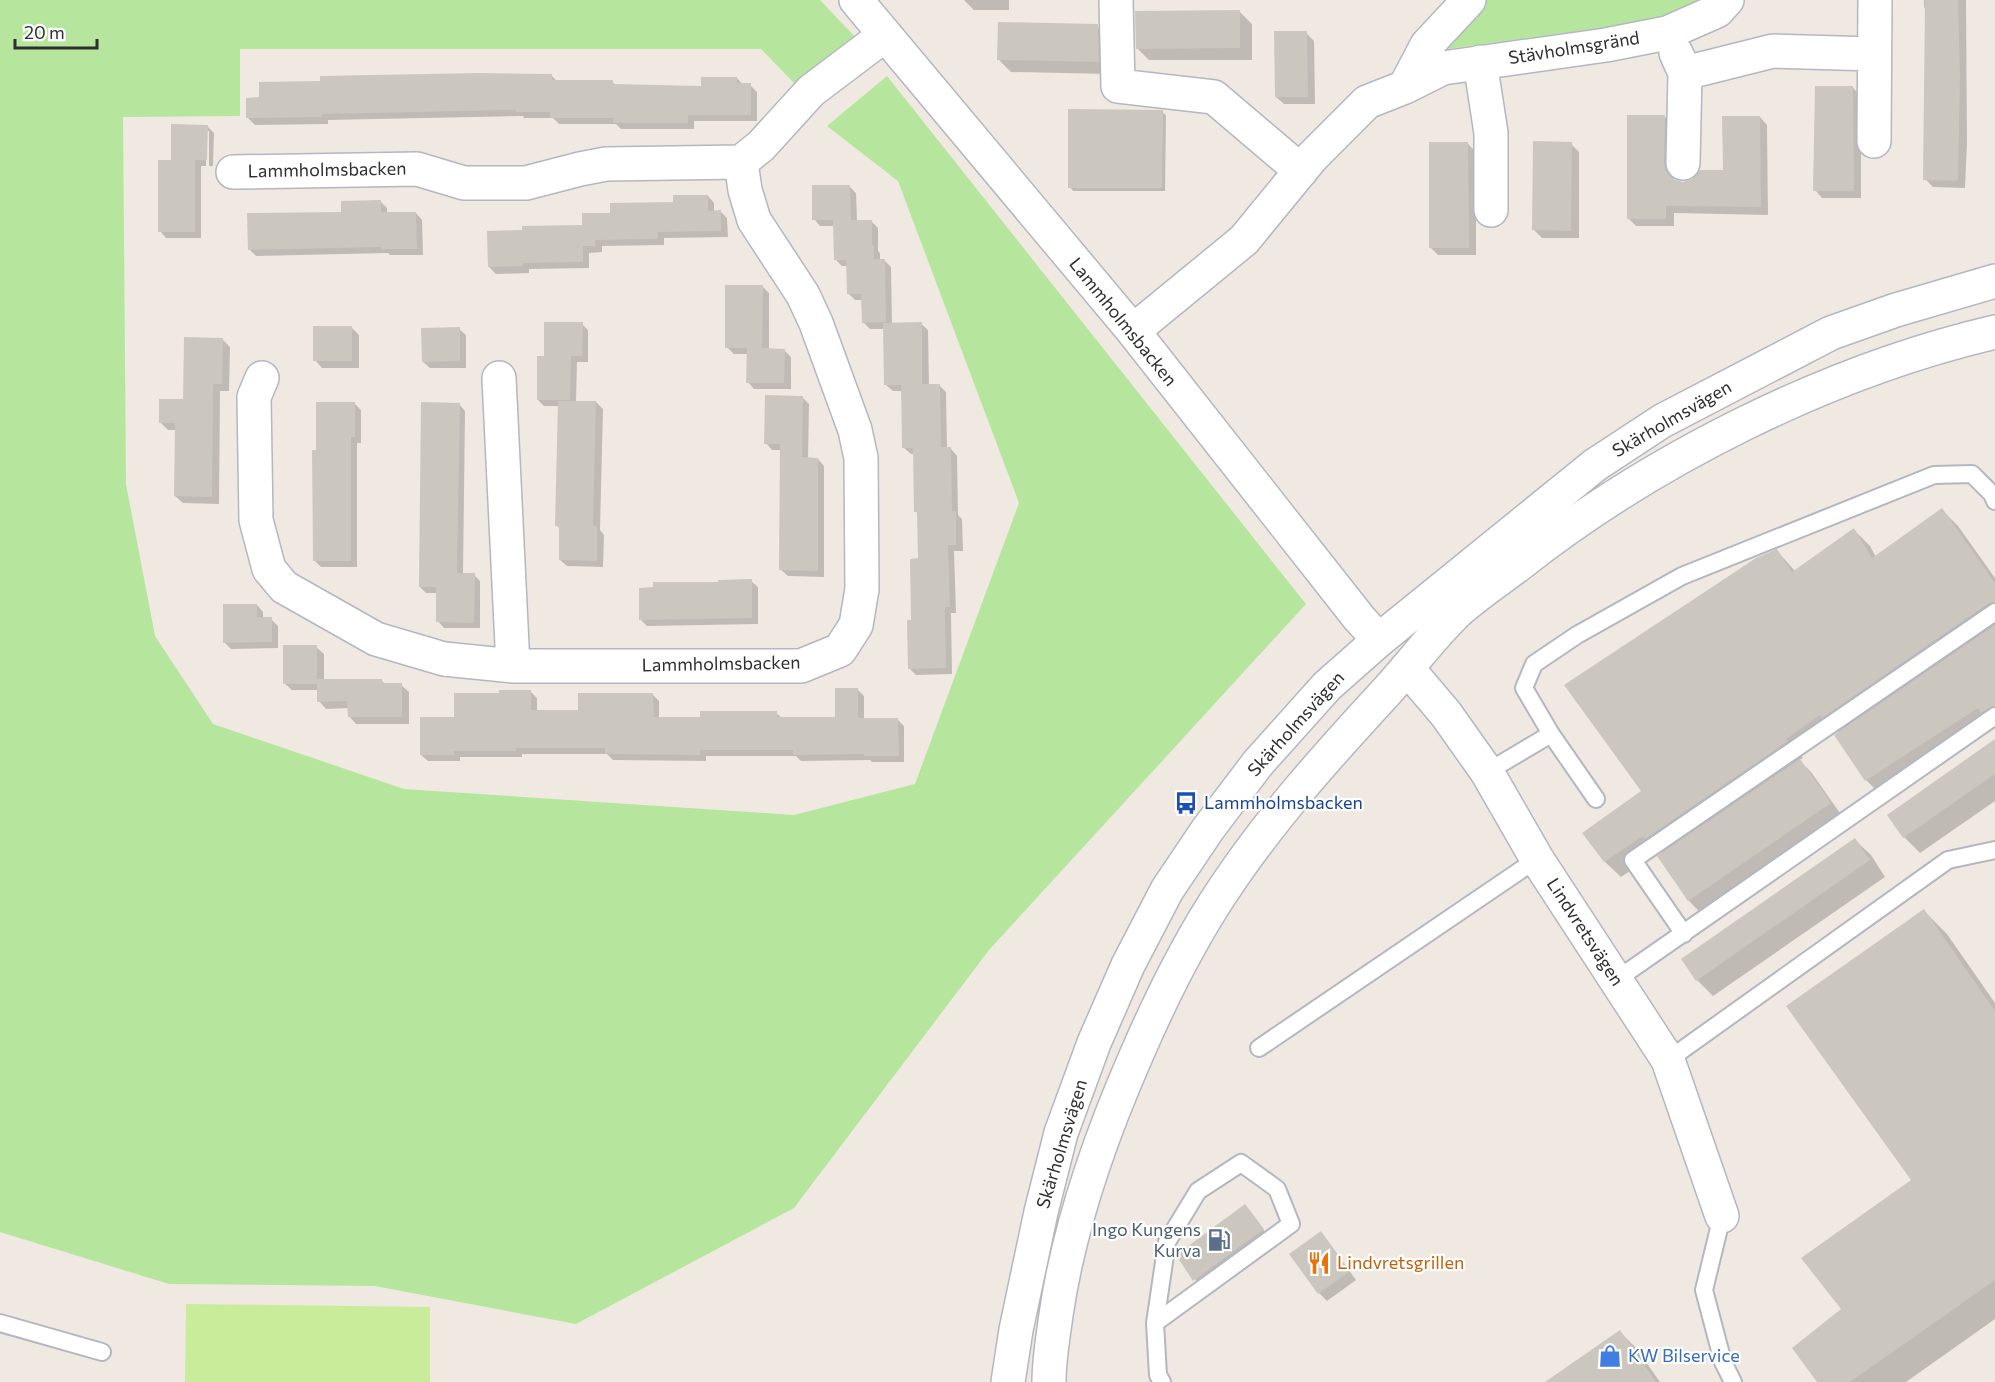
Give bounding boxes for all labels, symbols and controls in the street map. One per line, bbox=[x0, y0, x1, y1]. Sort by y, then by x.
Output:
scale bar bbox=[15, 12, 98, 50]
text: 20 m bbox=[24, 21, 65, 43]
street label: Stävholmsgränd bbox=[1507, 26, 1641, 68]
street label: Lammholmsbacken bbox=[247, 157, 407, 181]
street label: Lammholmsbacken bbox=[1065, 253, 1182, 390]
street label: Skärholmsvägen bbox=[1608, 375, 1735, 461]
street label: Lammholmsbacken bbox=[641, 651, 801, 675]
street label: Skärholmsvägen bbox=[1242, 666, 1348, 780]
bus stop icon: Lammholmsbacken bbox=[1173, 790, 1199, 816]
place label: Lammholmsbacken bbox=[1204, 791, 1363, 813]
street label: Lindvretsvägen bbox=[1543, 873, 1629, 990]
street label: Skärholmsvägen bbox=[1031, 1076, 1091, 1211]
place label: Ingo Kungens Kurva bbox=[1092, 1218, 1201, 1261]
fuel station icon: Ingo Kungens Kurva bbox=[1206, 1227, 1232, 1253]
restaurant icon: Lindvretsgrillen bbox=[1306, 1250, 1332, 1276]
place label: Lindvretsgrillen bbox=[1337, 1251, 1464, 1273]
shop icon: KW Bilservice bbox=[1597, 1343, 1623, 1369]
place label: KW Bilservice bbox=[1628, 1344, 1740, 1366]

